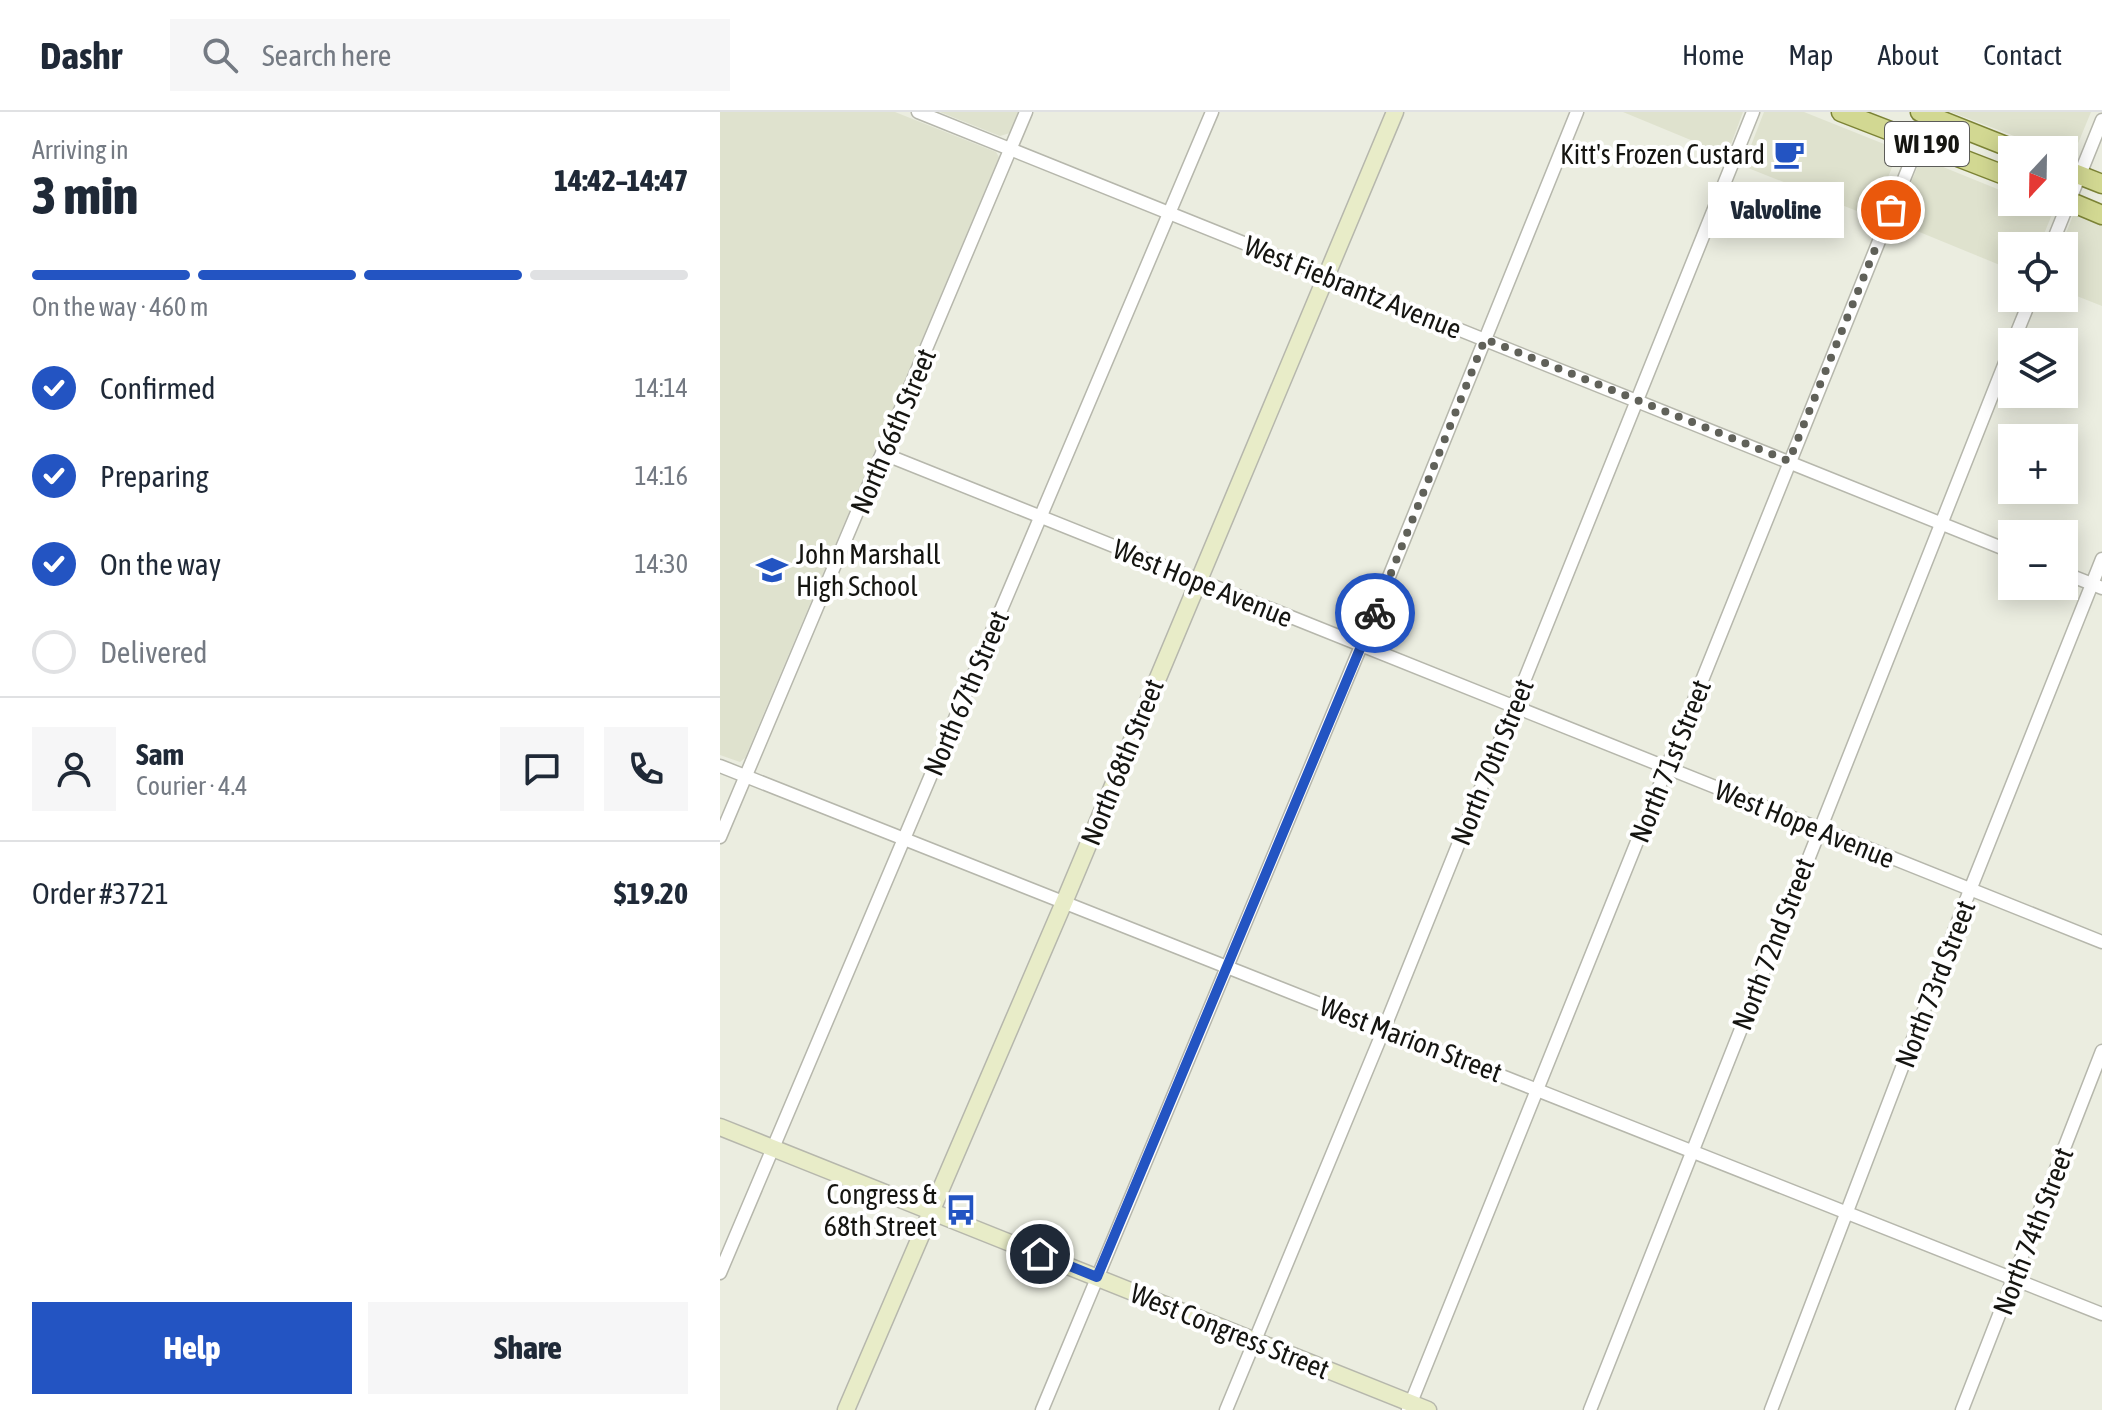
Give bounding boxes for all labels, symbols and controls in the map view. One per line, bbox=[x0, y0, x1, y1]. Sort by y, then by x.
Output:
search box bbox=[170, 19, 730, 91]
icon: search bbox=[198, 33, 242, 77]
text: Dashr bbox=[40, 34, 122, 77]
text: Search here bbox=[262, 38, 391, 72]
text: Home bbox=[1682, 39, 1744, 71]
text: Map bbox=[1788, 39, 1833, 71]
text: About bbox=[1877, 39, 1939, 71]
text: Contact bbox=[1983, 39, 2062, 71]
road number: WI 190 bbox=[1885, 122, 1969, 166]
text: Arriving in bbox=[32, 135, 129, 165]
north arrow bbox=[1998, 136, 2078, 216]
map controls bbox=[1998, 136, 2078, 600]
cafe icon: Kitt's Frozen Custard bbox=[1772, 137, 1806, 171]
place label: Kitt's Frozen Custard bbox=[1560, 138, 1765, 170]
text: 14:42–14:47 bbox=[554, 163, 688, 197]
text: 3 min bbox=[32, 165, 138, 225]
pin bbox=[1857, 176, 1925, 244]
callout: Valvoline bbox=[1707, 182, 1843, 238]
icon: bag bbox=[1869, 188, 1913, 232]
text: Valvoline bbox=[1731, 195, 1821, 225]
street label: West Fiebrantz Avenue bbox=[1240, 229, 1466, 345]
button: locate bbox=[1998, 232, 2078, 312]
text: On the way · 460 m bbox=[32, 292, 209, 322]
button: layers bbox=[1998, 328, 2078, 408]
street label: North 66th Street bbox=[844, 344, 942, 518]
icon: check bbox=[32, 366, 76, 410]
text: Confirmed bbox=[100, 371, 215, 405]
text: 14:14 bbox=[634, 373, 688, 403]
button: + bbox=[1998, 424, 2078, 504]
icon: check bbox=[32, 454, 76, 498]
text: Preparing bbox=[100, 459, 209, 493]
text: 14:16 bbox=[634, 461, 688, 491]
button: − bbox=[1998, 520, 2078, 600]
street label: West Hope Avenue bbox=[1109, 532, 1297, 634]
place label: John Marshall High School bbox=[796, 538, 941, 602]
icon: check bbox=[32, 542, 76, 586]
text: On the way bbox=[100, 547, 221, 581]
text: 14:30 bbox=[634, 549, 688, 579]
school or university icon: John Marshall High School bbox=[755, 553, 789, 587]
courier bbox=[1335, 573, 1415, 653]
icon: bike bbox=[1353, 591, 1397, 635]
street label: North 67th Street bbox=[917, 606, 1015, 780]
text: Delivered bbox=[100, 635, 208, 669]
street label: North 68th Street bbox=[1074, 674, 1170, 850]
street label: North 70th Street bbox=[1444, 674, 1540, 850]
street label: North 71st Street bbox=[1623, 675, 1717, 847]
button: person bbox=[32, 727, 116, 811]
button: chat bbox=[500, 727, 584, 811]
button: phone bbox=[604, 727, 688, 811]
text: Sam bbox=[136, 737, 184, 771]
text: Courier · 4.4 bbox=[136, 771, 247, 801]
street label: West Hope Avenue bbox=[1711, 773, 1899, 875]
street label: North 72nd Street bbox=[1726, 853, 1820, 1035]
text: Order #3721 bbox=[32, 876, 169, 910]
text: $19.20 bbox=[614, 876, 688, 910]
street label: North 73rd Street bbox=[1888, 896, 1982, 1072]
street label: West Marion Street bbox=[1315, 990, 1507, 1088]
street label: North 74th Street bbox=[1986, 1143, 2080, 1319]
place label: Congress & 68th Street bbox=[824, 1178, 937, 1242]
bus stop icon: Congress & 68th Street bbox=[944, 1193, 978, 1227]
pin bbox=[1006, 1220, 1074, 1288]
icon: home bbox=[1018, 1232, 1062, 1276]
street label: West Congress Street bbox=[1126, 1277, 1334, 1385]
button: Help bbox=[32, 1302, 352, 1394]
button: Share bbox=[368, 1302, 688, 1394]

